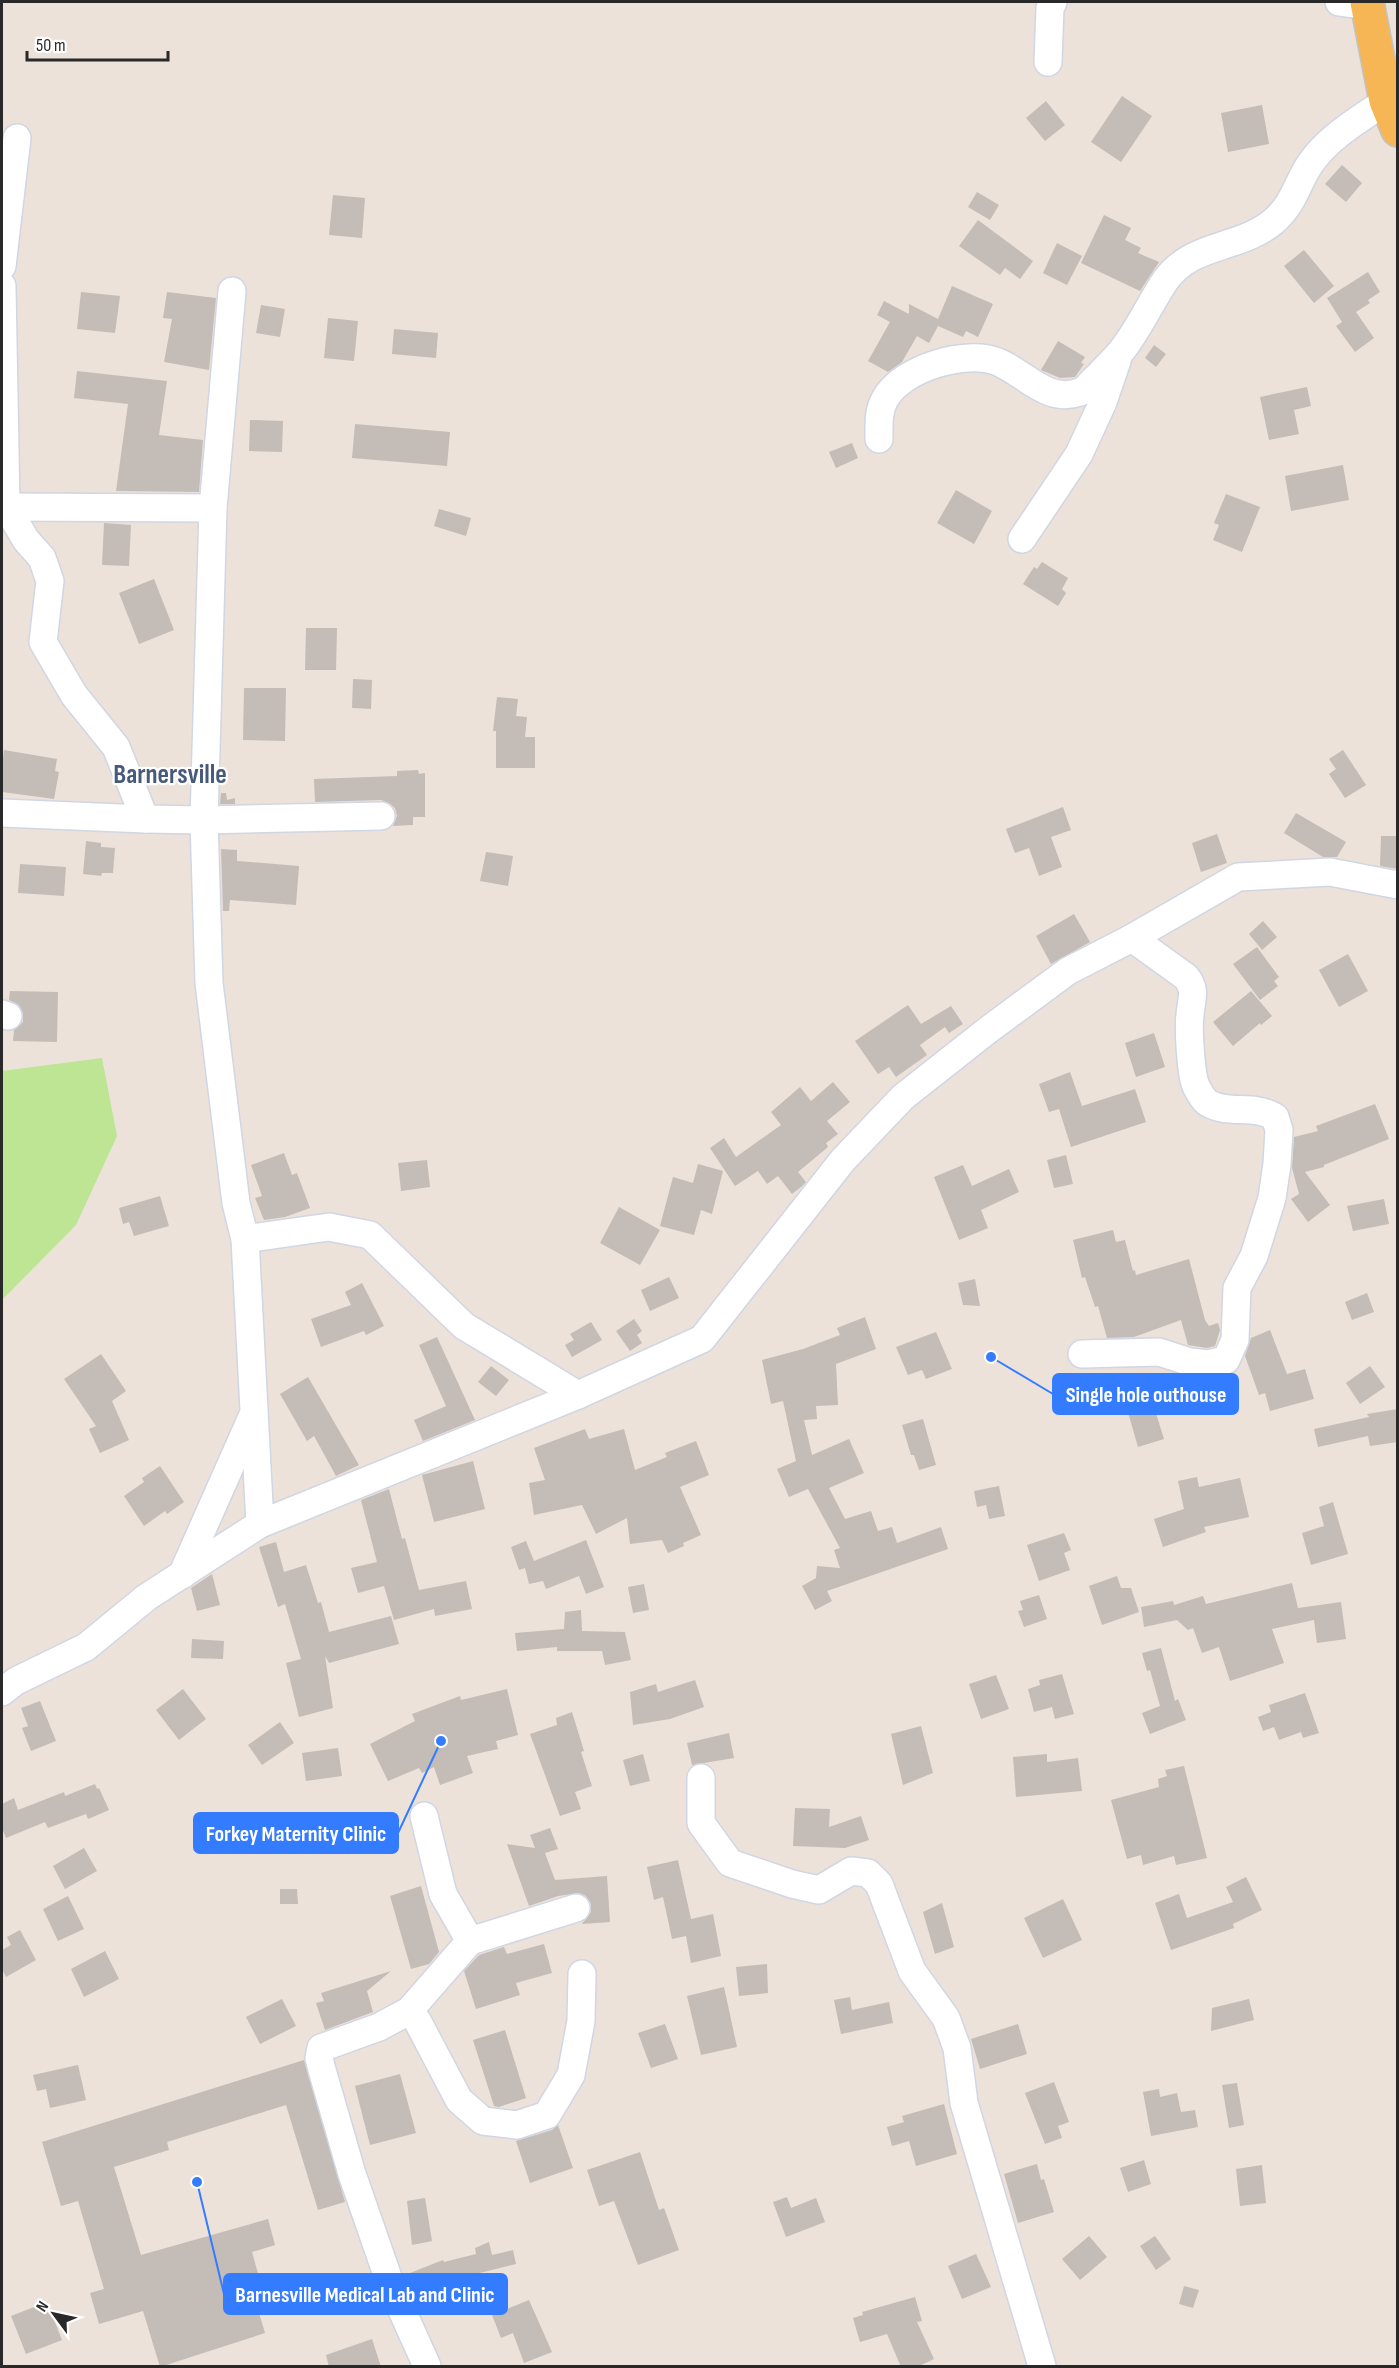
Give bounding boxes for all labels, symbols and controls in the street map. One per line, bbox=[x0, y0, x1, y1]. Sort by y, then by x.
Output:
scale bar bbox=[27, 24, 168, 62]
text: 50 m bbox=[36, 35, 66, 56]
district label: Barnersville bbox=[113, 759, 227, 791]
callout: Single hole outhouse bbox=[1053, 1374, 1238, 1414]
text: Single hole outhouse bbox=[1066, 1382, 1226, 1409]
callout: Forkey Maternity Clinic bbox=[194, 1813, 398, 1853]
text: Forkey Maternity Clinic bbox=[206, 1821, 386, 1848]
callout: Barnesville Medical Lab and Clinic bbox=[224, 2274, 507, 2314]
text: Barnesville Medical Lab and Clinic bbox=[235, 2282, 495, 2309]
north arrow bbox=[24, 2284, 84, 2344]
text: N bbox=[32, 2298, 53, 2315]

